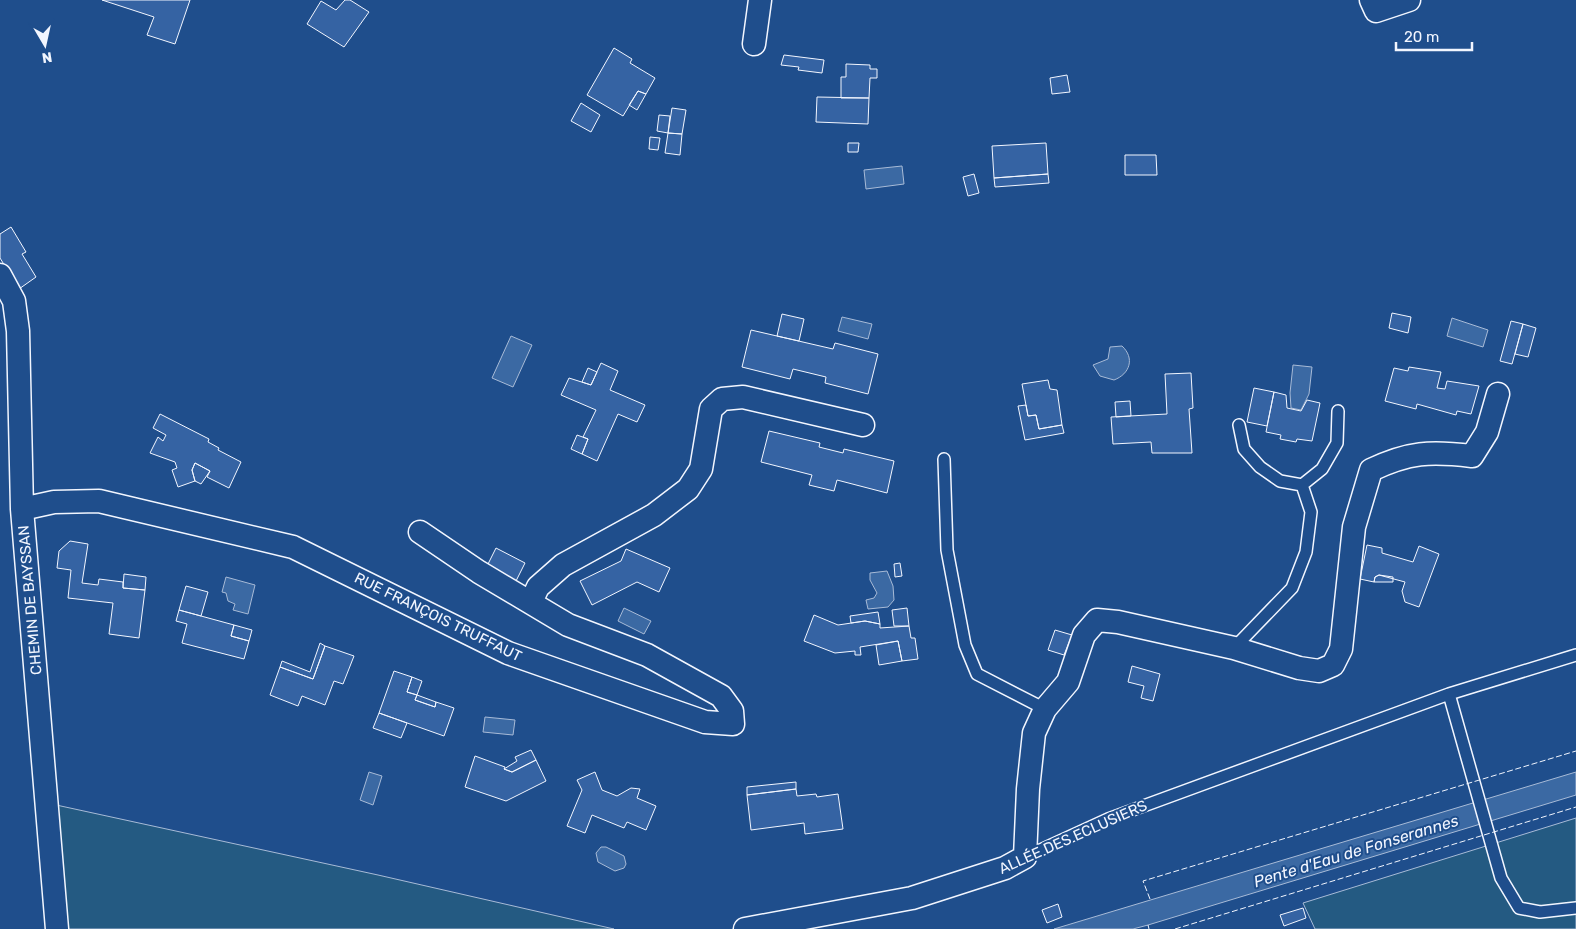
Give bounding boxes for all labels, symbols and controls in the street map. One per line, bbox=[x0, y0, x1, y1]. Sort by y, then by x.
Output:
north arrow bbox=[20, 20, 70, 70]
scale bar bbox=[1396, 20, 1472, 52]
text: 20 m bbox=[1404, 28, 1439, 46]
text: N bbox=[41, 48, 53, 67]
street label: CHEMIN DE BAYSSAN bbox=[14, 524, 46, 676]
street label: RUE FRANÇOIS TRUFFAUT bbox=[351, 569, 525, 666]
street label: ALLÉE DES ECLUSIERS bbox=[996, 796, 1150, 878]
water label: Pente d'Eau de Fonserannes bbox=[1251, 811, 1461, 891]

